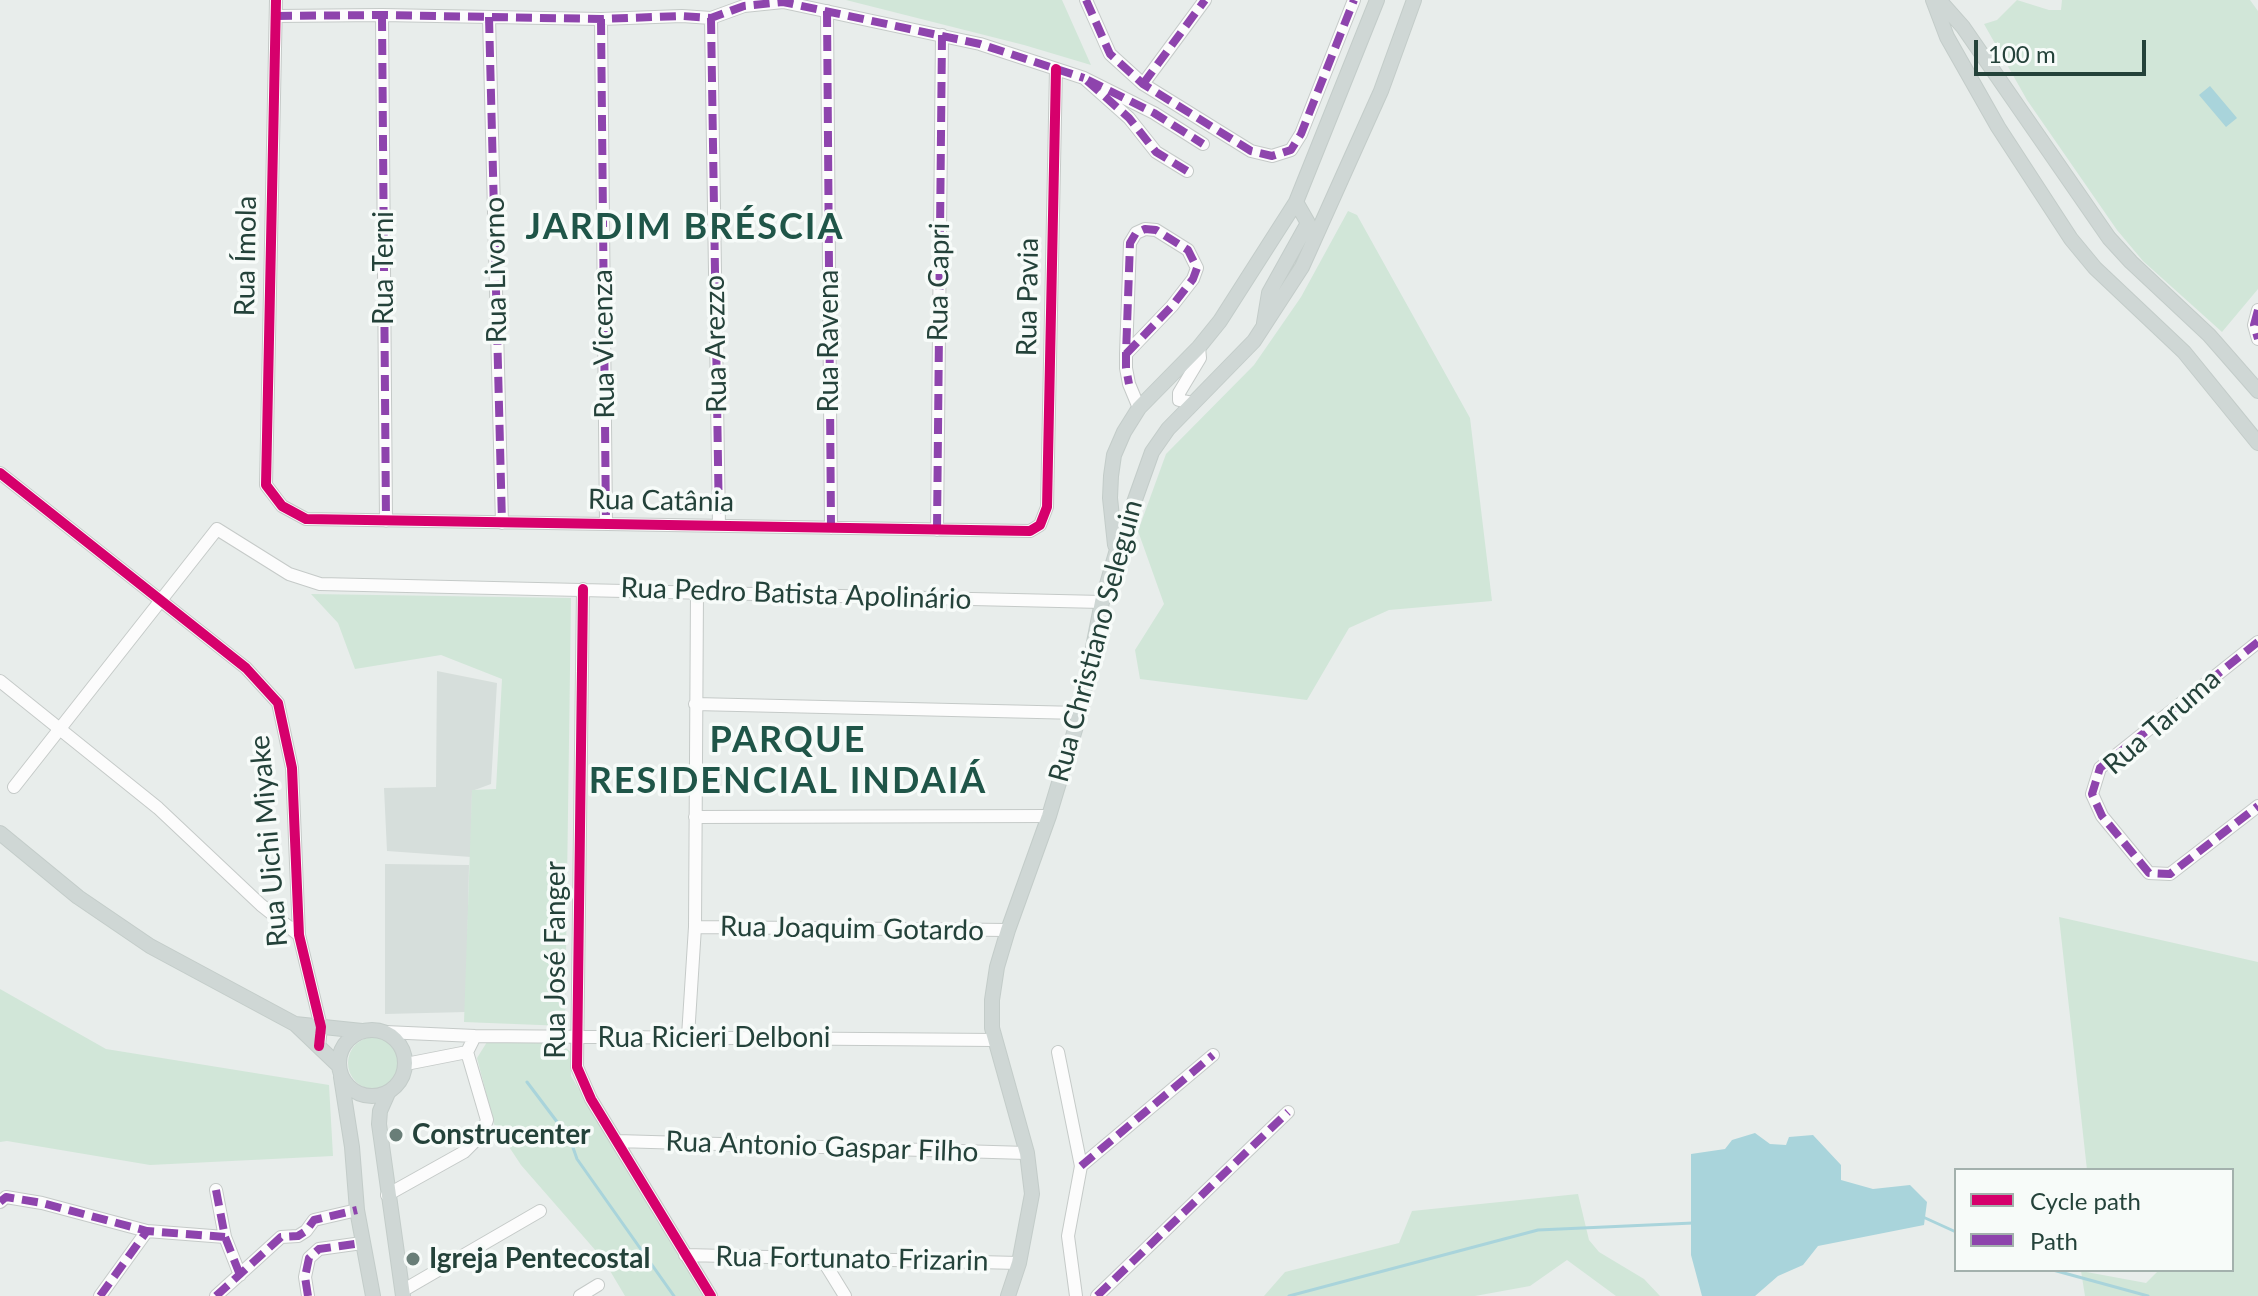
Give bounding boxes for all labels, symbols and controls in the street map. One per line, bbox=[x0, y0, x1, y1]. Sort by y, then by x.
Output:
scale bar bbox=[1978, 24, 2150, 74]
text: 100 m bbox=[1988, 39, 2056, 68]
street label: Rua Ímola bbox=[228, 195, 264, 317]
street label: Rua Livorno bbox=[478, 197, 514, 343]
district label: JARDIM BRÉSCIA bbox=[526, 205, 844, 249]
street label: Rua Terni bbox=[367, 211, 401, 325]
street label: Rua Capri bbox=[921, 222, 957, 342]
street label: Rua Pavia bbox=[1010, 237, 1046, 357]
street label: Rua Vicenza bbox=[586, 269, 622, 419]
street label: Rua Ravena bbox=[812, 270, 846, 412]
street label: Rua Arezzo bbox=[698, 275, 734, 413]
street label: Rua Catânia bbox=[588, 483, 734, 519]
street label: Rua Christiano Seleguin bbox=[1042, 496, 1150, 786]
street label: Rua Pedro Batista Apolinário bbox=[620, 571, 972, 617]
street label: Rua Taruma bbox=[2097, 662, 2227, 782]
district label: PARQUE RESIDENCIAL INDAIÁ bbox=[589, 718, 987, 803]
street label: Rua Uichi Miyake bbox=[243, 734, 295, 948]
street label: Rua José Fanger bbox=[539, 861, 573, 1059]
street label: Rua Joaquim Gotardo bbox=[720, 910, 984, 948]
street label: Rua Ricieri Delboni bbox=[597, 1021, 831, 1055]
place label: Construcenter bbox=[412, 1118, 591, 1152]
street label: Rua Antonio Gaspar Filho bbox=[665, 1125, 979, 1169]
marker: Construcenter bbox=[387, 1126, 405, 1144]
legend bbox=[1954, 1168, 2234, 1272]
text: Cycle path bbox=[2030, 1186, 2141, 1215]
text: Path bbox=[2030, 1226, 2078, 1255]
street label: Rua Fortunato Frizarin bbox=[715, 1240, 989, 1278]
place label: Igreja Pentecostal bbox=[429, 1242, 650, 1276]
marker: Igreja Pentecostal bbox=[404, 1250, 422, 1268]

